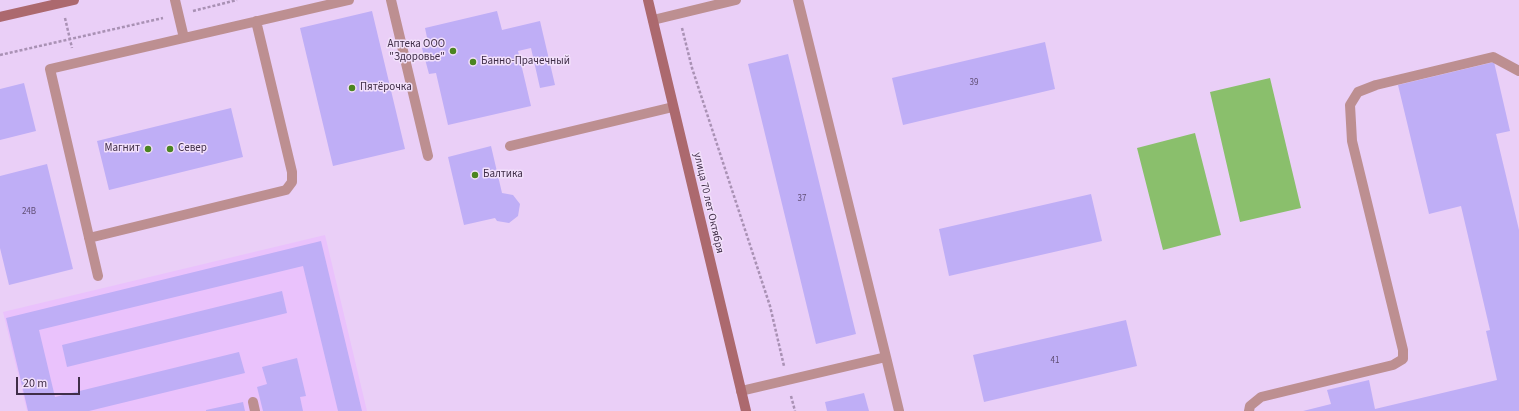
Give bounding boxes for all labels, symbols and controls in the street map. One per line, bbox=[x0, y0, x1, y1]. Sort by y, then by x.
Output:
place label: Аптека ООО "Здоровье" bbox=[388, 38, 445, 64]
marker: Аптека ООО "Здоровье" bbox=[448, 46, 458, 56]
place label: Банно-Прачечный bbox=[481, 55, 570, 69]
marker: Банно-Прачечный bbox=[468, 57, 478, 67]
house number: 39 bbox=[970, 78, 978, 88]
place label: Пятёрочка bbox=[360, 81, 412, 95]
marker: Пятёрочка bbox=[347, 83, 357, 93]
place label: Магнит bbox=[104, 142, 140, 156]
place label: Север bbox=[178, 142, 207, 156]
marker: Магнит bbox=[143, 144, 153, 154]
marker: Север bbox=[165, 144, 175, 154]
street label: улица 70 лет Октября bbox=[690, 151, 726, 255]
place label: Балтика bbox=[483, 168, 523, 182]
marker: Балтика bbox=[470, 170, 480, 180]
house number: 37 bbox=[798, 194, 806, 204]
house number: 24В bbox=[22, 207, 36, 217]
house number: 41 bbox=[1051, 356, 1059, 366]
scale bar bbox=[18, 369, 82, 395]
text: 20 m bbox=[23, 375, 47, 392]

